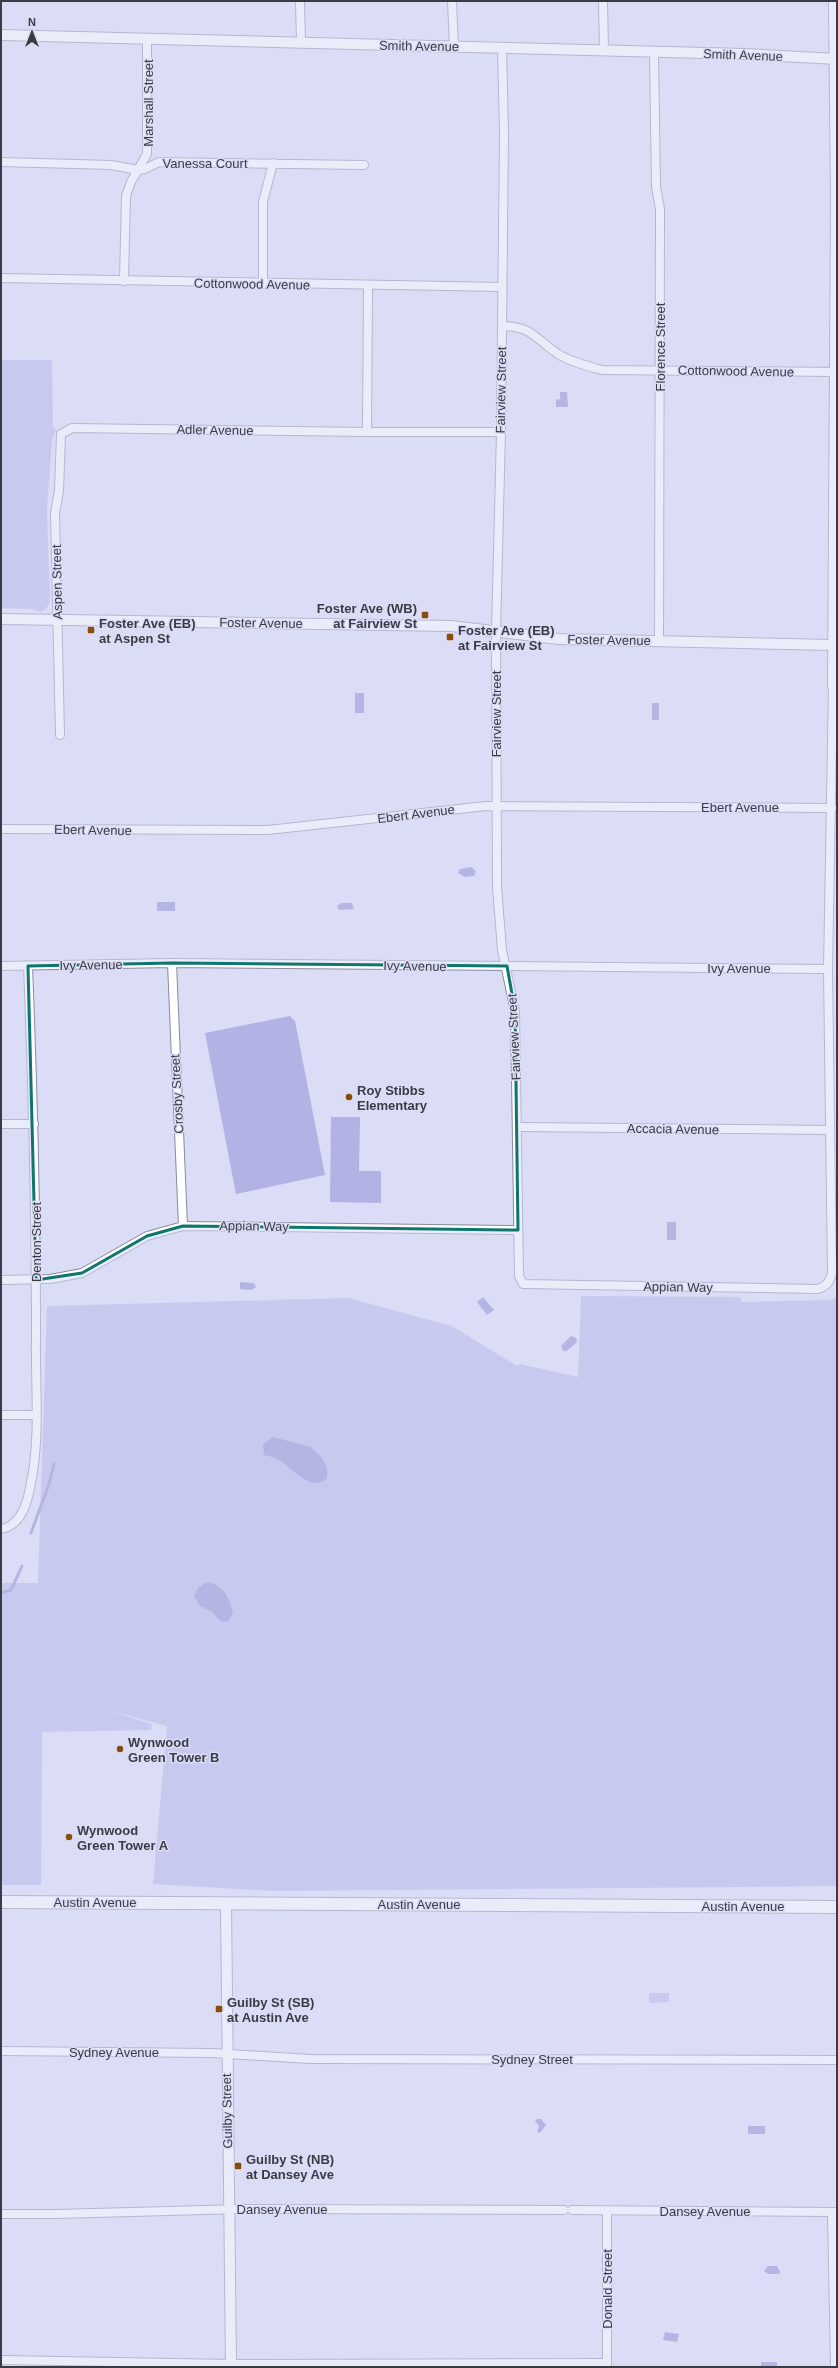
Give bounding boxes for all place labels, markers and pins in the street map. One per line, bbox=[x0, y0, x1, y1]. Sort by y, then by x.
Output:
place label: Foster Ave (WB) at Fairview St bbox=[317, 601, 418, 631]
marker: Foster Ave (WB) at Fairview St bbox=[420, 610, 430, 620]
place label: Foster Ave (EB) at Aspen St bbox=[99, 616, 196, 646]
place label: Foster Ave (EB) at Fairview St bbox=[458, 623, 555, 653]
marker: Foster Ave (EB) at Aspen St bbox=[86, 625, 96, 635]
marker: Foster Ave (EB) at Fairview St bbox=[445, 632, 455, 642]
place label: Roy Stibbs Elementary bbox=[357, 1083, 428, 1113]
marker: Roy Stibbs Elementary bbox=[344, 1092, 354, 1102]
place label: Wynwood Green Tower B bbox=[128, 1735, 220, 1765]
marker: Wynwood Green Tower B bbox=[115, 1744, 125, 1754]
place label: Wynwood Green Tower A bbox=[77, 1823, 169, 1853]
marker: Wynwood Green Tower A bbox=[64, 1832, 74, 1842]
place label: Guilby St (SB) at Austin Ave bbox=[227, 1995, 314, 2025]
marker: Guilby St (SB) at Austin Ave bbox=[214, 2004, 224, 2014]
place label: Guilby St (NB) at Dansey Ave bbox=[246, 2152, 334, 2182]
marker: Guilby St (NB) at Dansey Ave bbox=[233, 2161, 243, 2171]

